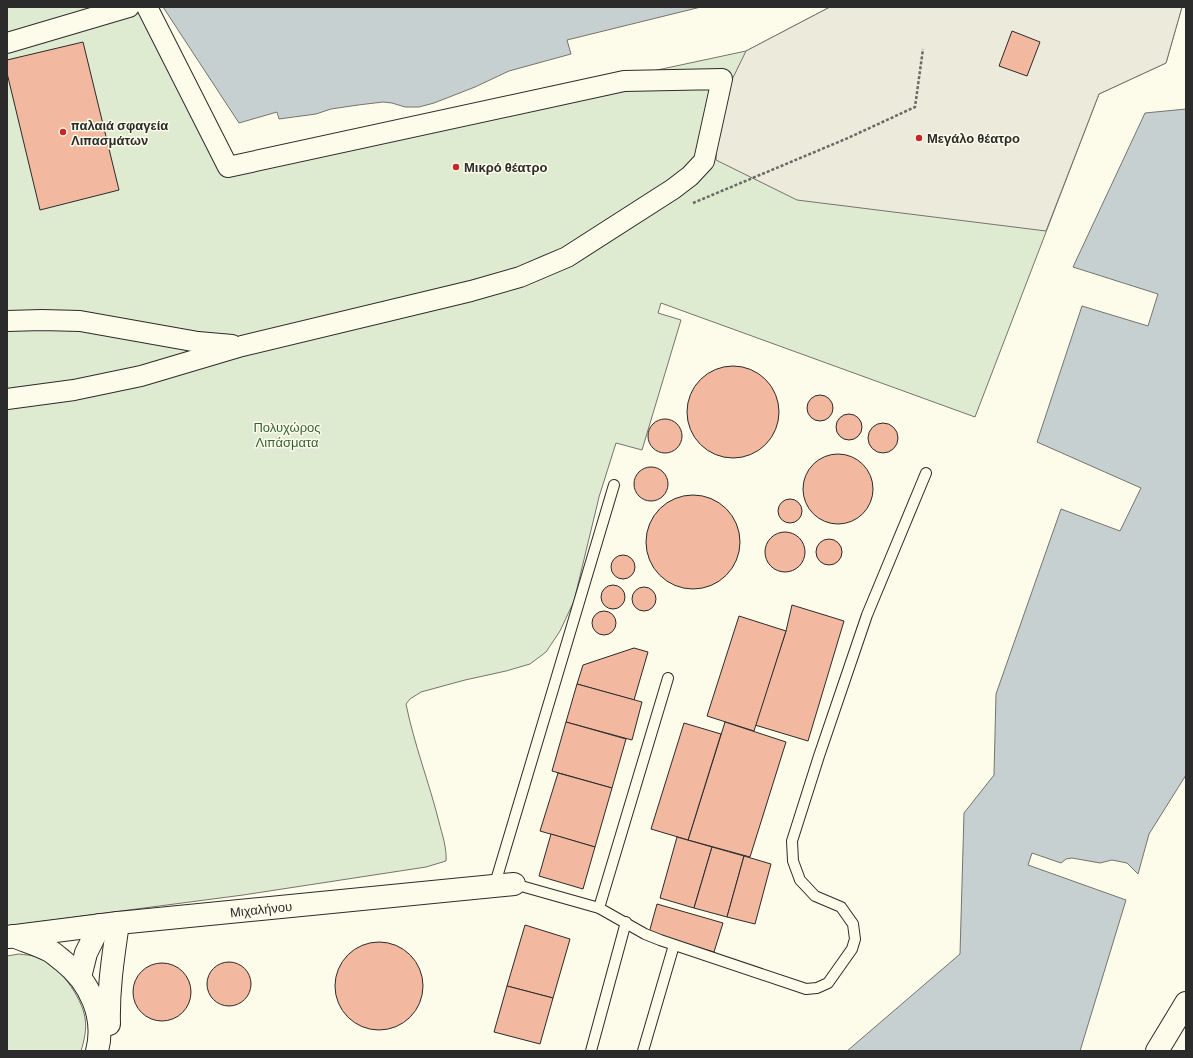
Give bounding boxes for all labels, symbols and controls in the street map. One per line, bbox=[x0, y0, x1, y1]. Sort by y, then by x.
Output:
place label: παλαιά σφαγεία Λιπασμάτων bbox=[71, 117, 168, 149]
marker: παλαιά σφαγεία Λιπασμάτων bbox=[58, 127, 68, 137]
place label: Μεγάλο θέατρο bbox=[927, 130, 1020, 147]
marker: Μεγάλο θέατρο bbox=[914, 133, 924, 143]
place label: Μικρό θέατρο bbox=[464, 159, 547, 176]
marker: Μικρό θέατρο bbox=[451, 162, 461, 172]
park label: Πολυχώρος Λιπάσματα bbox=[253, 419, 321, 451]
street label: Μιχαλήνου bbox=[229, 898, 293, 921]

